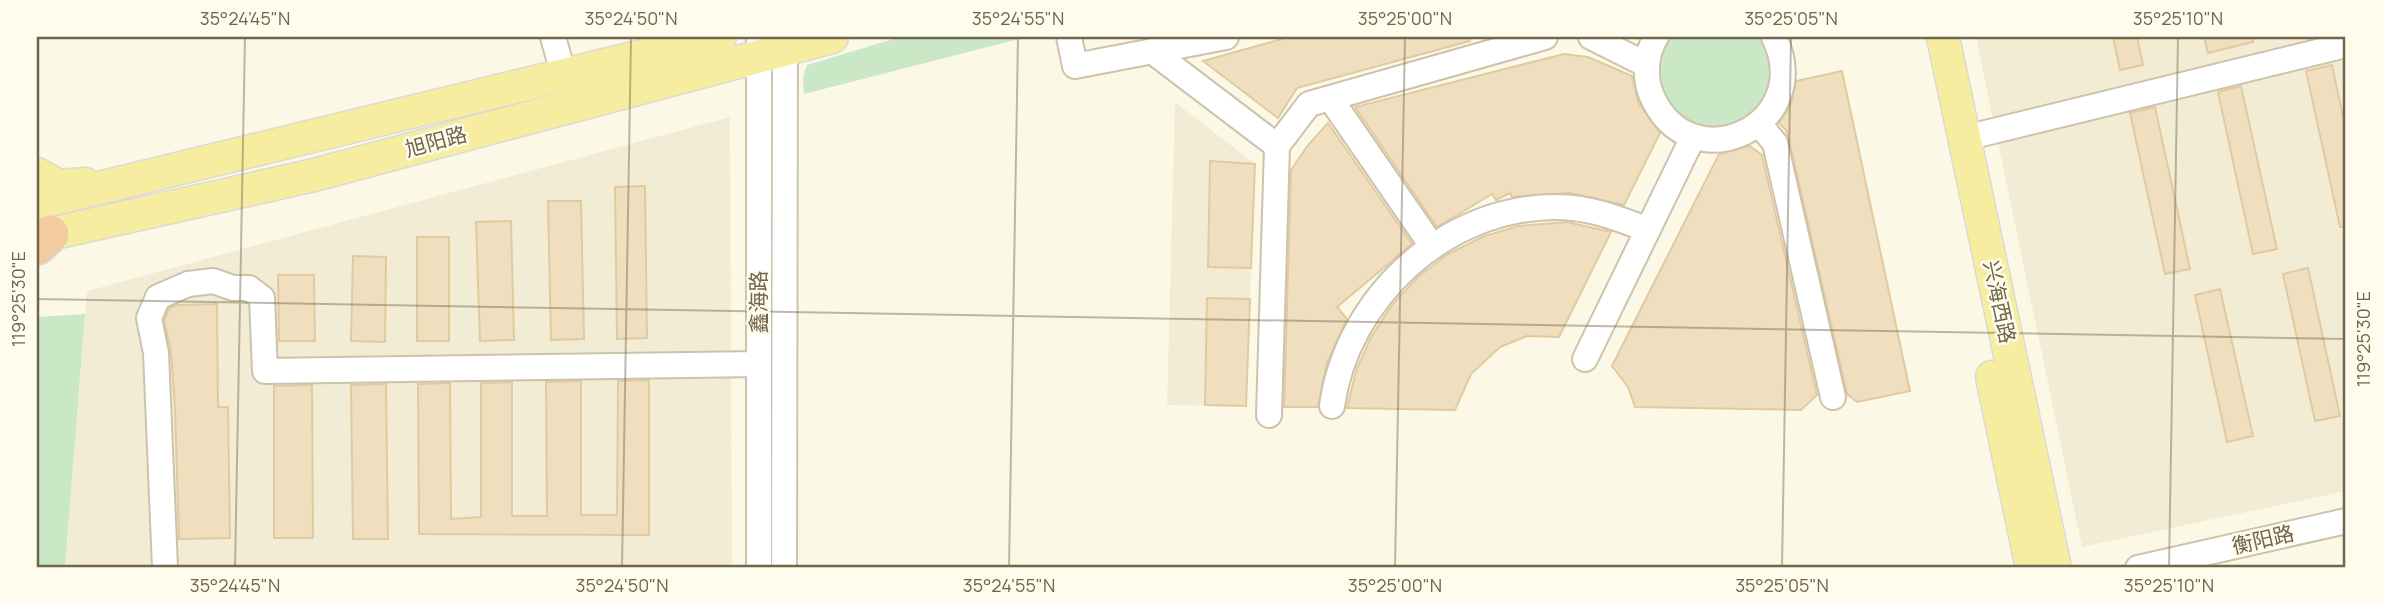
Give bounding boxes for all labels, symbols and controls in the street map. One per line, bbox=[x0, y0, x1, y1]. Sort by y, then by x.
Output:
text: 35°24'45"N bbox=[200, 6, 290, 30]
text: 35°24'50"N bbox=[584, 6, 678, 30]
text: 35°24'55"N bbox=[972, 6, 1064, 30]
text: 35°25'00"N bbox=[1358, 6, 1452, 30]
text: 35°25'05"N bbox=[1744, 6, 1838, 30]
text: 35°25'10"N bbox=[2133, 6, 2223, 30]
street label: 旭阳路 bbox=[402, 119, 470, 163]
text: 119°25'30"E bbox=[6, 251, 30, 347]
street label: 兴海西路 bbox=[1978, 258, 2022, 346]
street label: 鑫海路 bbox=[744, 271, 772, 334]
text: 119°25'30"E bbox=[2351, 291, 2375, 387]
street label: 衡阳路 bbox=[2229, 518, 2297, 560]
text: 35°24'45"N bbox=[190, 573, 280, 597]
text: 35°24'50"N bbox=[575, 573, 669, 597]
text: 35°24'55"N bbox=[963, 573, 1055, 597]
text: 35°25'00"N bbox=[1348, 573, 1442, 597]
text: 35°25'05"N bbox=[1735, 573, 1829, 597]
text: 35°25'10"N bbox=[2124, 573, 2214, 597]

